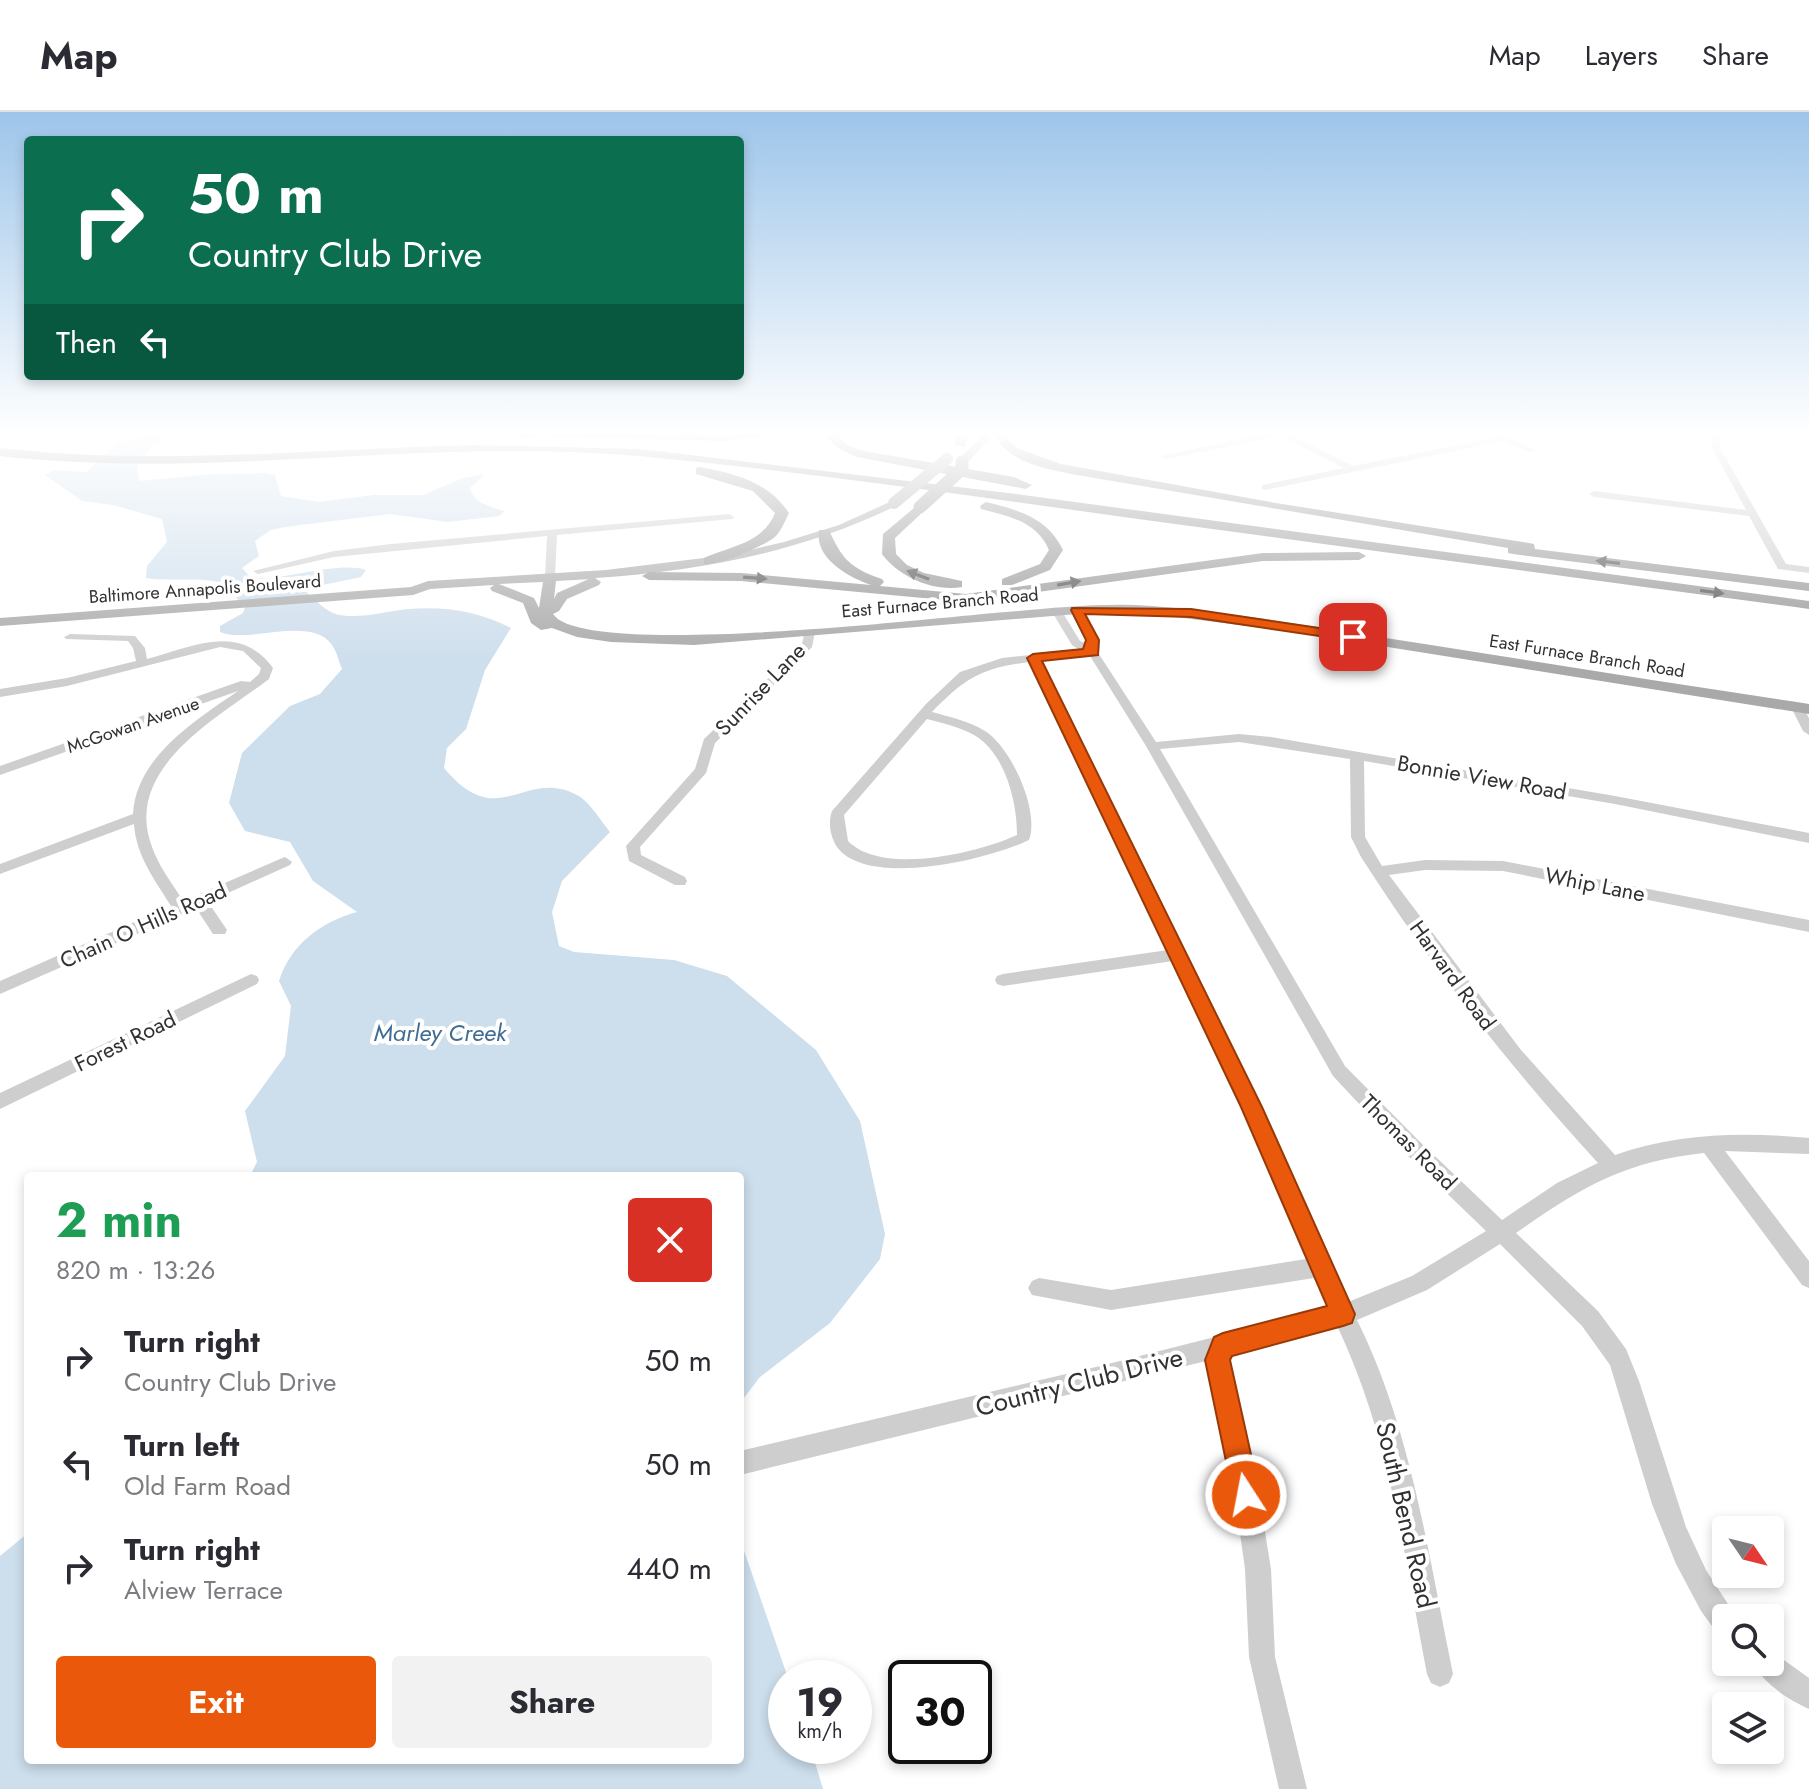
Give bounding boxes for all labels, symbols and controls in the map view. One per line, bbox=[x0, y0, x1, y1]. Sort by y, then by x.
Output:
text: Map bbox=[40, 28, 118, 83]
text: Map bbox=[1489, 35, 1541, 76]
text: Layers bbox=[1585, 35, 1658, 76]
text: Share bbox=[1702, 35, 1769, 76]
text: 50 m bbox=[188, 153, 324, 234]
icon: right bbox=[56, 168, 160, 272]
text: Country Club Drive bbox=[188, 228, 482, 280]
icon: left bbox=[133, 320, 177, 364]
text: Then bbox=[56, 321, 117, 364]
one-way arrow bbox=[1596, 555, 1621, 568]
street label: Baltimore Annapolis Boulevard bbox=[88, 568, 322, 610]
one-way arrow bbox=[906, 568, 930, 581]
one-way arrow bbox=[743, 572, 768, 585]
one-way arrow bbox=[1057, 577, 1082, 589]
street label: East Furnace Branch Road bbox=[840, 581, 1040, 625]
one-way arrow bbox=[1700, 586, 1725, 599]
pin bbox=[1319, 603, 1387, 671]
icon: arrive bbox=[1331, 615, 1375, 659]
street label: East Furnace Branch Road bbox=[1487, 628, 1687, 684]
street label: Sunrise Lane bbox=[707, 635, 813, 743]
street label: McGowan Avenue bbox=[63, 690, 203, 760]
street label: Bonnie View Road bbox=[1395, 746, 1569, 808]
street label: Whip Lane bbox=[1542, 859, 1648, 909]
street label: Chain O Hills Road bbox=[54, 874, 232, 976]
street label: Harvard Road bbox=[1402, 913, 1504, 1037]
street label: Forest Road bbox=[69, 1003, 181, 1079]
water label: Marley Creek bbox=[374, 1015, 508, 1050]
street label: Thomas Road bbox=[1354, 1087, 1464, 1197]
text: 2 min bbox=[56, 1186, 182, 1255]
button: close bbox=[628, 1198, 712, 1282]
text: 820 m · 13:26 bbox=[56, 1251, 216, 1289]
text: Turn right bbox=[124, 1320, 260, 1363]
icon: right bbox=[56, 1338, 100, 1382]
street label: Country Club Drive bbox=[971, 1338, 1187, 1426]
text: 50 m bbox=[645, 1339, 712, 1382]
text: Country Club Drive bbox=[124, 1363, 336, 1401]
street label: South Bend Road bbox=[1366, 1418, 1446, 1612]
text: Turn left bbox=[124, 1424, 239, 1467]
icon: left bbox=[56, 1442, 100, 1486]
text: 50 m bbox=[645, 1443, 712, 1486]
position arrow bbox=[1204, 1453, 1288, 1537]
text: Old Farm Road bbox=[124, 1467, 291, 1505]
north arrow bbox=[1712, 1516, 1784, 1588]
map controls bbox=[1712, 1516, 1784, 1764]
text: Turn right bbox=[124, 1528, 260, 1571]
icon: right bbox=[56, 1546, 100, 1590]
text: 440 m bbox=[627, 1547, 712, 1590]
text: Alview Terrace bbox=[124, 1571, 283, 1609]
button: search bbox=[1712, 1604, 1784, 1676]
button: Exit bbox=[56, 1656, 376, 1748]
button: Share bbox=[392, 1656, 712, 1748]
speed limit sign: 30 bbox=[888, 1660, 992, 1764]
text: 19 bbox=[796, 1673, 844, 1731]
button: layers bbox=[1712, 1692, 1784, 1764]
text: km/h bbox=[797, 1717, 843, 1746]

